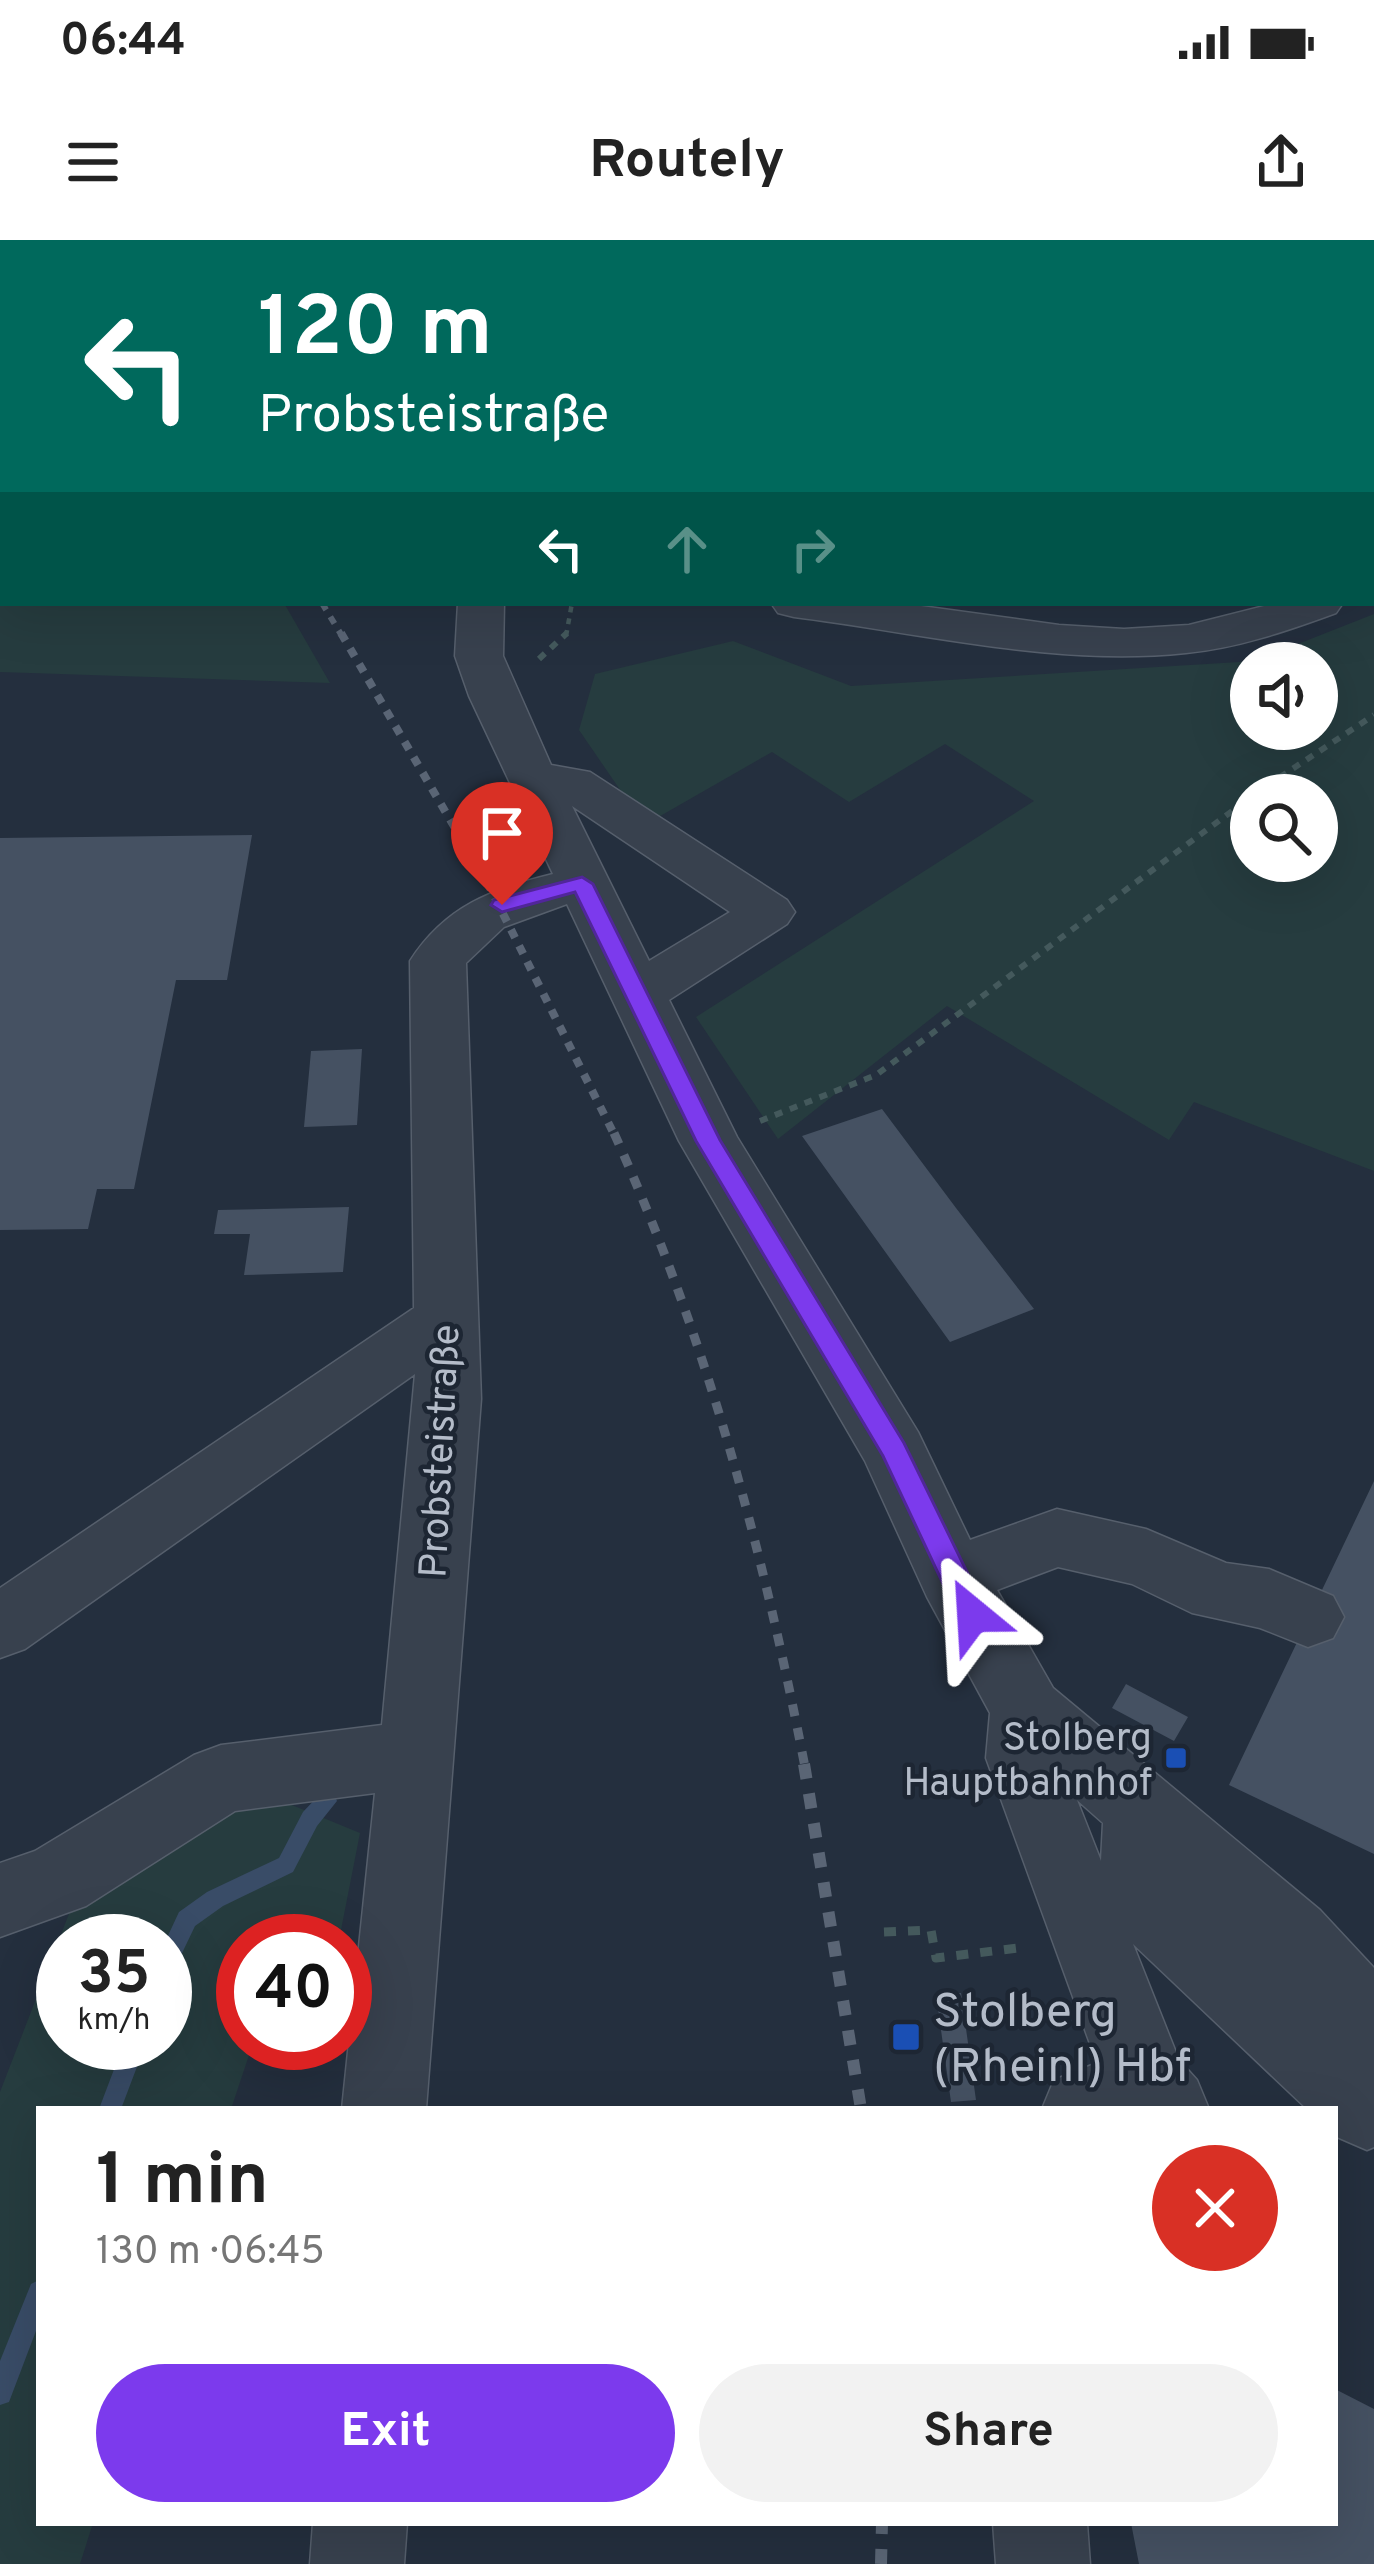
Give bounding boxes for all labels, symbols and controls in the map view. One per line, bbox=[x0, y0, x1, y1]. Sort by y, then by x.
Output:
text: 06:44 bbox=[60, 14, 186, 71]
text: Routely bbox=[589, 128, 785, 197]
icon: menu bbox=[60, 129, 126, 195]
icon: share bbox=[1248, 129, 1314, 195]
text: 120 m bbox=[258, 279, 493, 385]
icon: left bbox=[60, 288, 216, 444]
text: Probsteistraße bbox=[258, 383, 609, 452]
icon: left bbox=[528, 516, 594, 582]
icon: ahead bbox=[654, 516, 720, 582]
icon: right bbox=[780, 516, 846, 582]
map controls bbox=[1230, 642, 1338, 882]
button: sound bbox=[1230, 642, 1338, 750]
button: search bbox=[1230, 774, 1338, 882]
pin bbox=[451, 782, 553, 905]
icon: arrive bbox=[469, 800, 535, 866]
street label: Probsteistraße bbox=[411, 1323, 474, 1579]
position arrow bbox=[910, 1552, 1036, 1678]
place label: Stolberg Hauptbahnhof bbox=[903, 1716, 1152, 1810]
marker: Stolberg Hauptbahnhof bbox=[1163, 1745, 1189, 1771]
speed limit sign: 40 bbox=[216, 1914, 372, 2070]
text: 35 bbox=[78, 1939, 150, 2015]
place label: Stolberg (Rheinl) Hbf bbox=[933, 1984, 1191, 2099]
text: km/h bbox=[78, 2003, 150, 2040]
marker: Stolberg (Rheinl) Hbf bbox=[890, 2021, 922, 2053]
text: 1 min bbox=[96, 2138, 269, 2230]
button: close bbox=[1152, 2145, 1278, 2271]
text: 130 m · 06:45 bbox=[96, 2229, 325, 2278]
button: Exit bbox=[96, 2364, 675, 2502]
button: Share bbox=[699, 2364, 1278, 2502]

